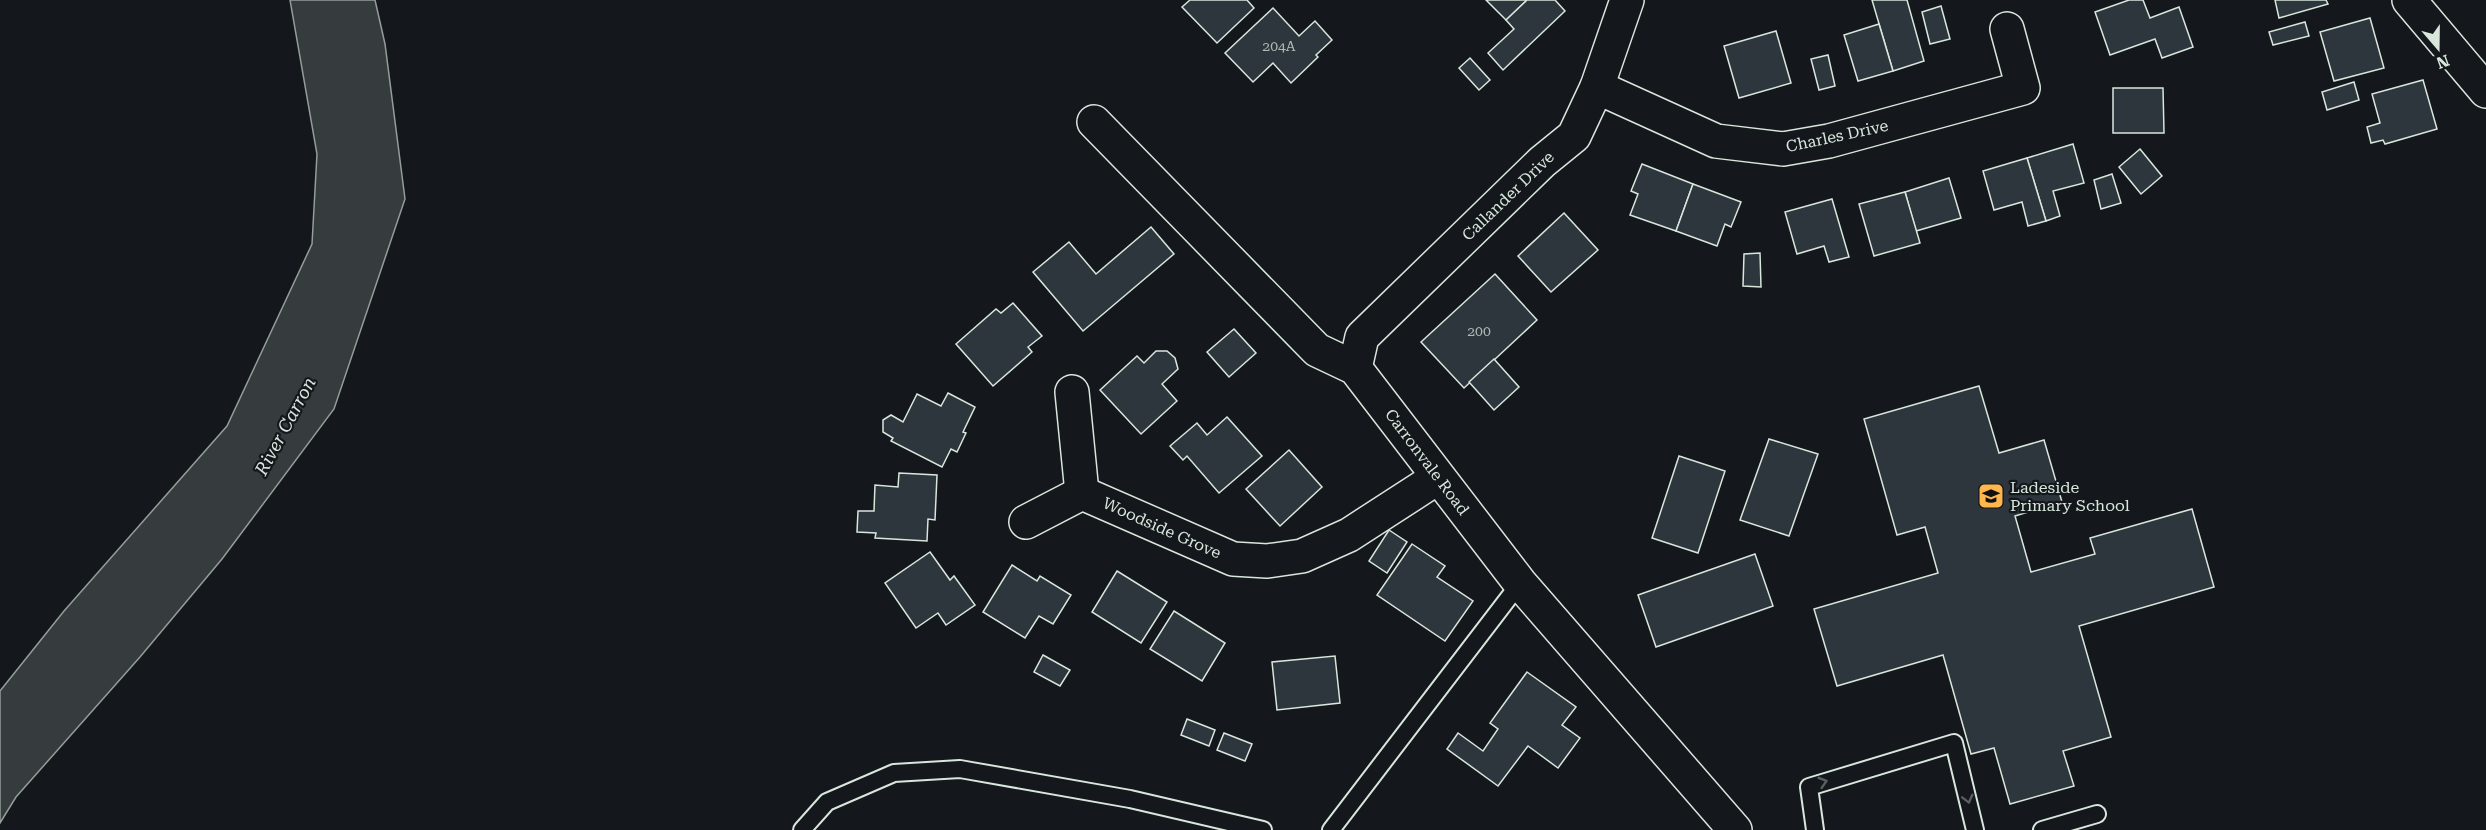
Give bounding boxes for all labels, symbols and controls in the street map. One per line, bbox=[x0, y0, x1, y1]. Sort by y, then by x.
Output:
north arrow bbox=[2408, 18, 2468, 78]
house number: 204A bbox=[1262, 38, 1296, 54]
text: N bbox=[2434, 51, 2452, 73]
street label: Charles Drive bbox=[1784, 116, 1890, 156]
street label: Callander Drive bbox=[1458, 147, 1558, 245]
house number: 200 bbox=[1467, 323, 1491, 339]
water label: River Carron bbox=[250, 373, 320, 480]
street label: Carronvale Road bbox=[1381, 405, 1473, 519]
place label: Ladeside Primary School bbox=[2010, 478, 2130, 515]
school or university icon: Ladeside Primary School bbox=[1976, 481, 2006, 511]
street label: Woodside Grove bbox=[1100, 493, 1224, 563]
one-way arrow bbox=[1817, 777, 1828, 789]
one-way arrow bbox=[1960, 794, 1973, 804]

